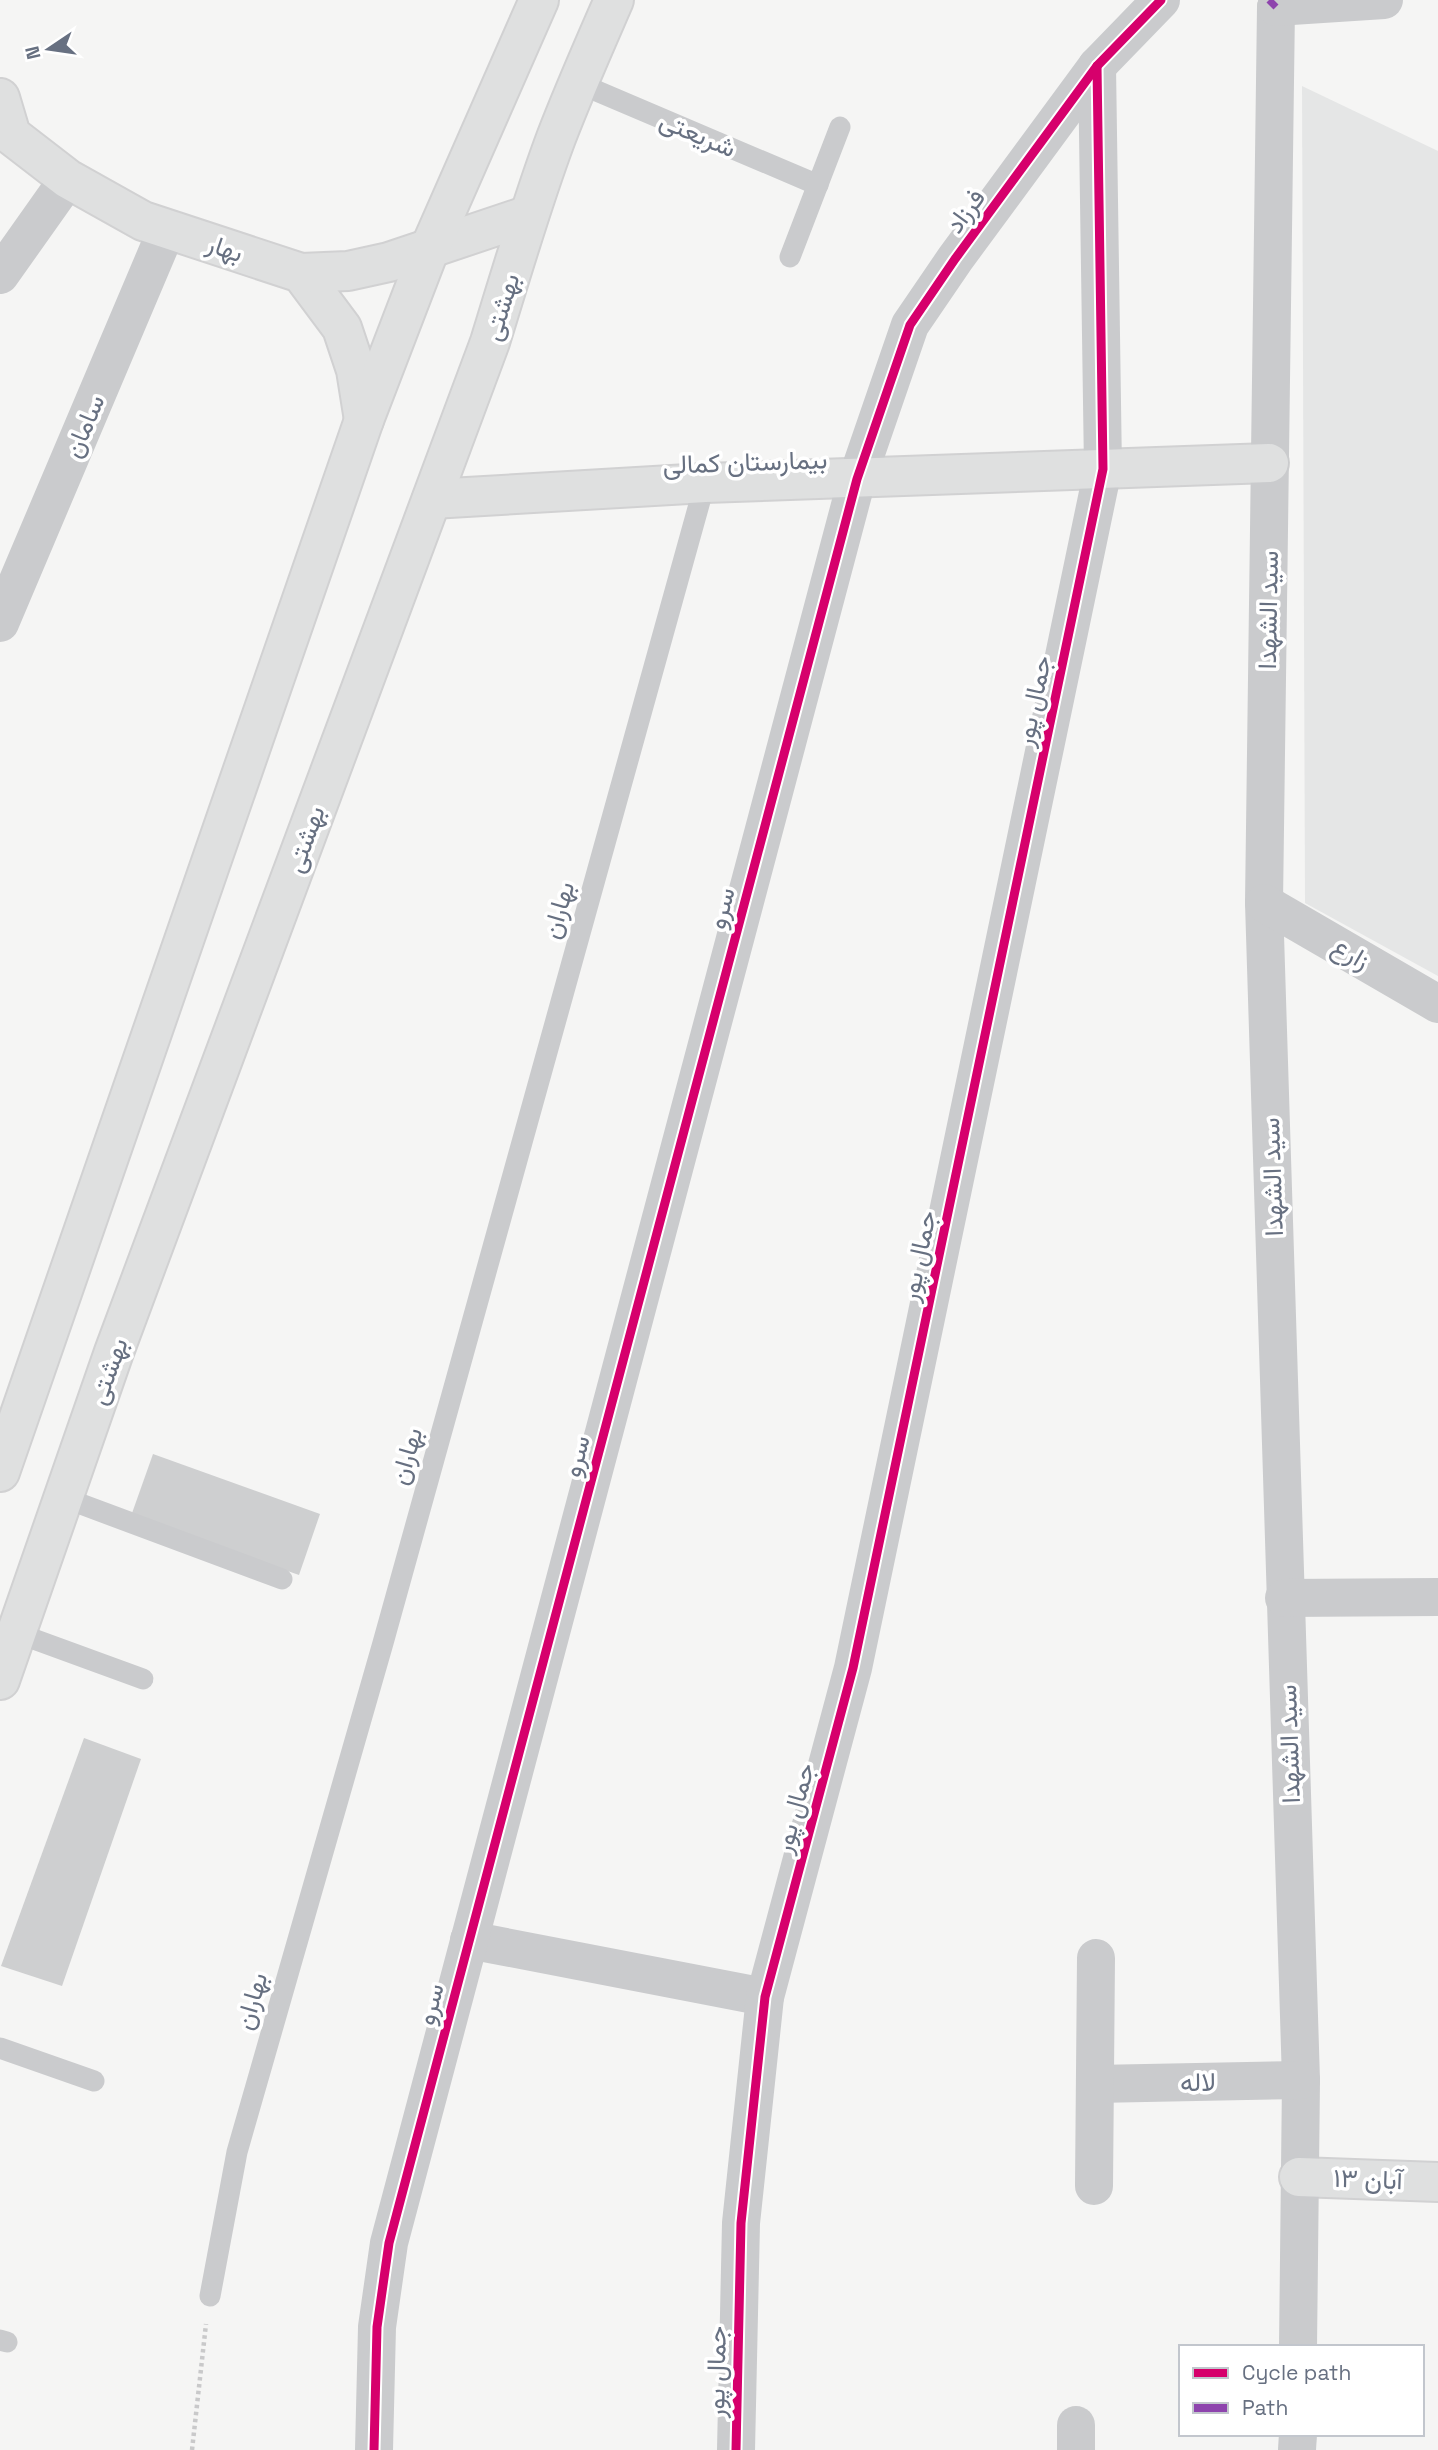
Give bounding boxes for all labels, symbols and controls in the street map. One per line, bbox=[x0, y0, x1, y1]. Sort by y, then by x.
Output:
north arrow bbox=[14, 14, 84, 84]
text: N bbox=[19, 44, 47, 62]
street label: شریعتی bbox=[655, 103, 741, 165]
street label: فرزاد bbox=[937, 182, 993, 240]
street label: بهار bbox=[201, 226, 248, 270]
street label: بهشتى bbox=[475, 269, 527, 345]
street label: سامان bbox=[56, 389, 112, 463]
street label: بیمارستان کمالی bbox=[662, 442, 828, 482]
street label: سید الشهدا bbox=[1250, 550, 1286, 670]
street label: جمال پور bbox=[1007, 652, 1060, 751]
street label: بهشتى bbox=[277, 801, 333, 877]
street label: بهاران bbox=[534, 877, 582, 943]
street label: سرو bbox=[699, 883, 743, 933]
street label: زارع bbox=[1325, 929, 1376, 978]
street label: سید الشهدا bbox=[1253, 1117, 1291, 1237]
street label: جمال پور bbox=[892, 1207, 945, 1306]
street label: بهشتى bbox=[80, 1333, 136, 1409]
street label: بهاران bbox=[382, 1423, 430, 1489]
street label: سرو bbox=[554, 1431, 598, 1481]
street label: سید الشهدا bbox=[1270, 1684, 1308, 1804]
street label: جمال پور bbox=[765, 1759, 823, 1858]
street label: بهاران bbox=[227, 1968, 275, 2034]
street label: سرو bbox=[408, 1979, 452, 2029]
street label: لاله bbox=[1180, 2065, 1216, 2099]
street label: ۱۳ آبان bbox=[1333, 2161, 1405, 2197]
street label: جمال پور bbox=[698, 2326, 735, 2420]
legend bbox=[1179, 2345, 1424, 2436]
text: Cycle path bbox=[1242, 2359, 1351, 2386]
text: Path bbox=[1242, 2394, 1288, 2421]

